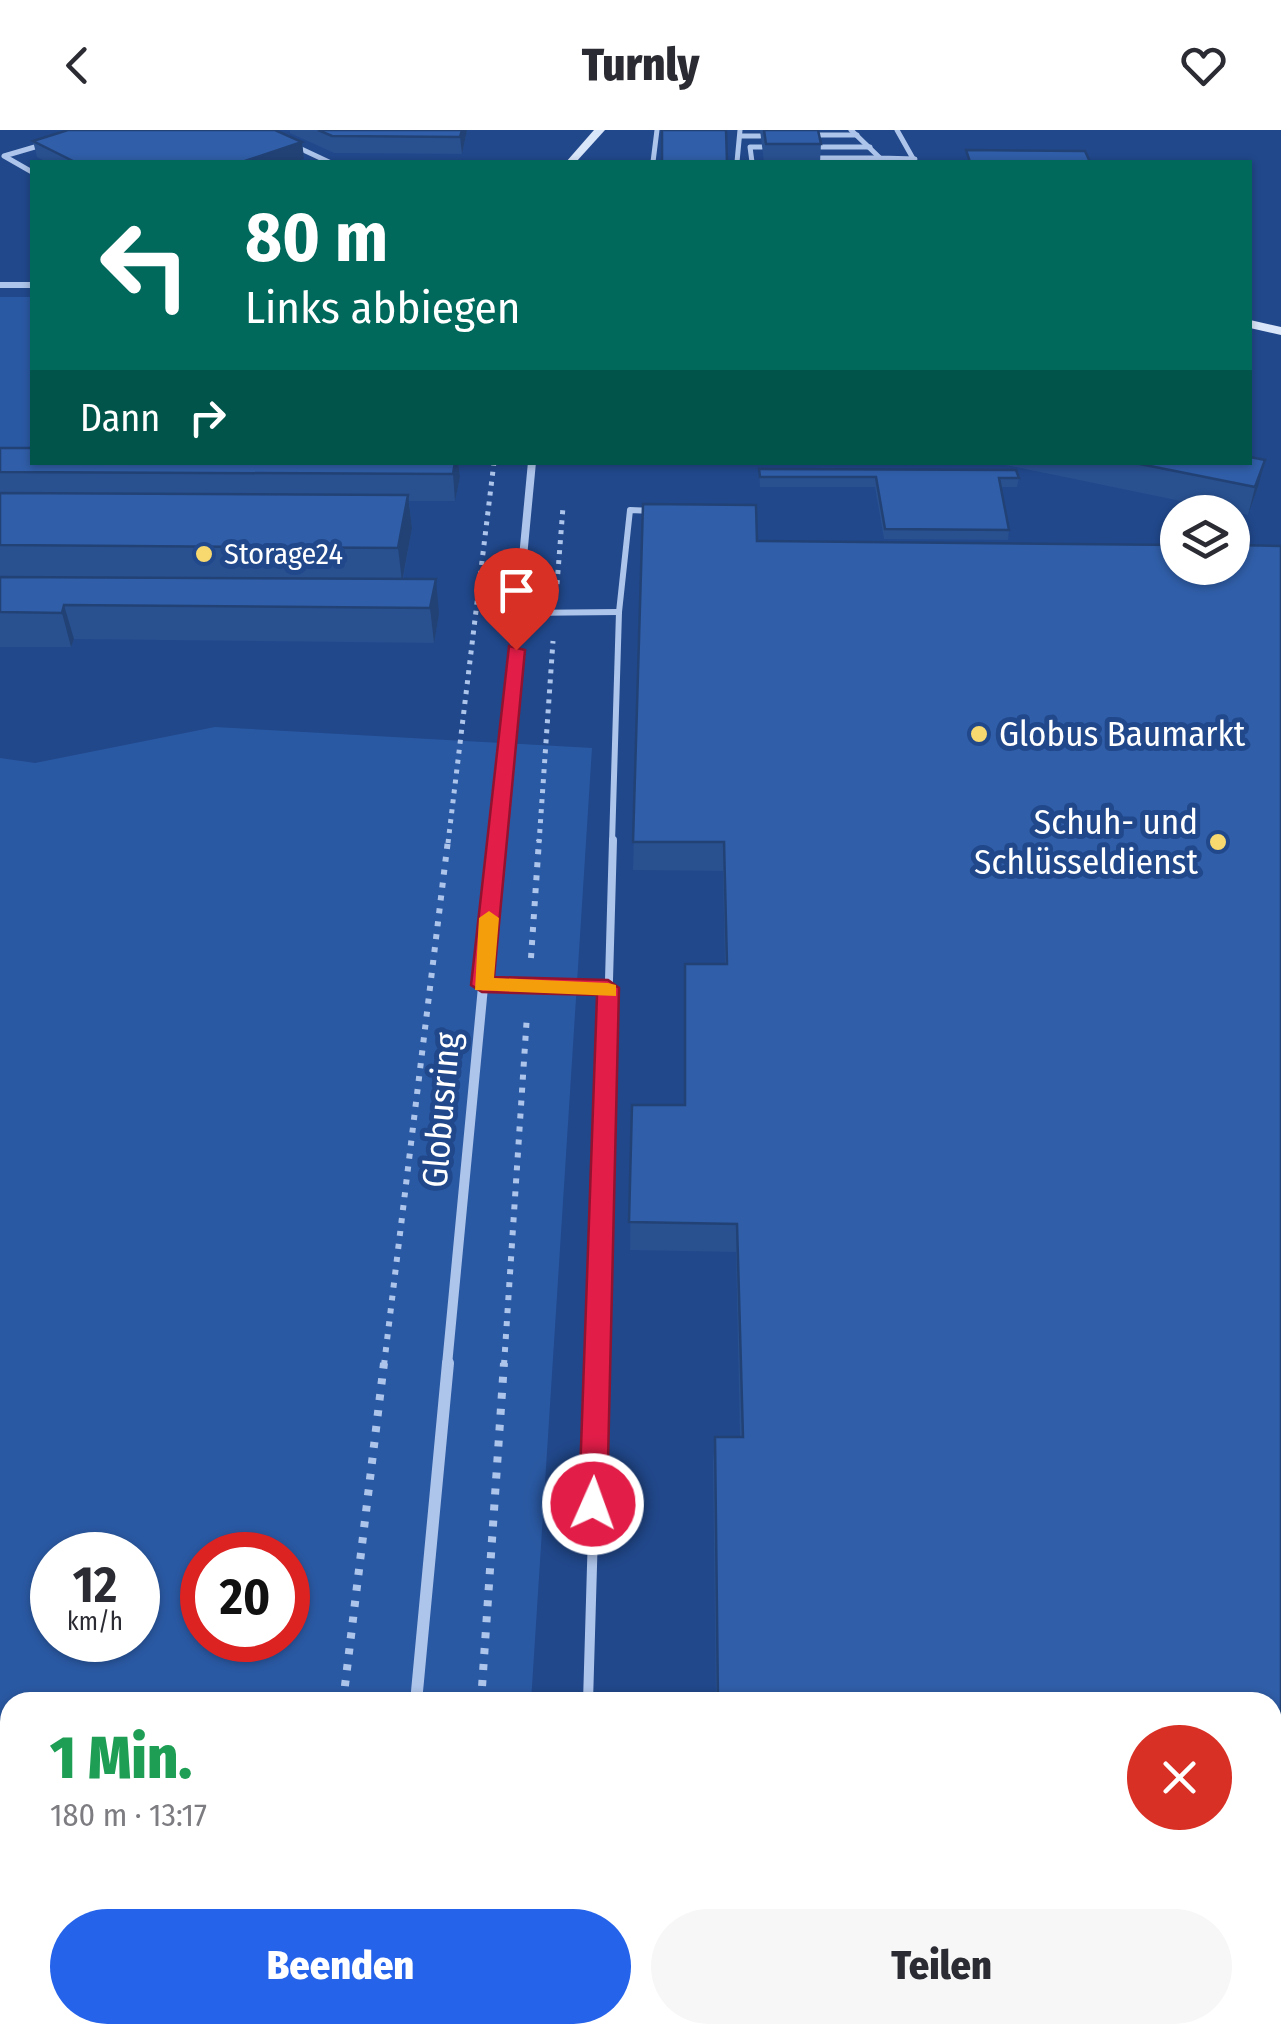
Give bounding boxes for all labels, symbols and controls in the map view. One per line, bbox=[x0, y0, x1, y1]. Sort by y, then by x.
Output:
icon: back bbox=[50, 38, 105, 93]
text: Turnly bbox=[582, 38, 699, 92]
icon: heart bbox=[1176, 38, 1231, 93]
text: 80 m bbox=[245, 196, 388, 280]
icon: left bbox=[80, 200, 210, 330]
text: Links abbiegen bbox=[245, 281, 520, 335]
icon: right bbox=[180, 390, 235, 445]
text: Dann bbox=[80, 395, 160, 441]
map controls bbox=[1160, 495, 1250, 585]
button: layers bbox=[1160, 495, 1250, 585]
place label: Storage24 bbox=[224, 536, 343, 572]
marker: Storage24 bbox=[193, 543, 215, 565]
pin bbox=[474, 548, 559, 651]
icon: arrive bbox=[489, 563, 544, 618]
place label: Globus Baumarkt bbox=[999, 713, 1246, 755]
marker: Globus Baumarkt bbox=[968, 723, 990, 745]
place label: Schuh- und Schlüsseldienst bbox=[974, 801, 1199, 883]
marker: Schuh- und Schlüsseldienst bbox=[1207, 831, 1229, 853]
street label: Globusring bbox=[413, 1030, 469, 1189]
position arrow bbox=[541, 1452, 645, 1556]
speed limit sign: 20 bbox=[180, 1532, 310, 1662]
text: 12 bbox=[73, 1555, 117, 1615]
text: km/h bbox=[67, 1607, 123, 1637]
text: 1 Min. bbox=[50, 1722, 192, 1794]
button: close bbox=[1127, 1725, 1232, 1830]
text: 180 m · 13:17 bbox=[50, 1796, 207, 1834]
button: Beenden bbox=[50, 1909, 631, 2024]
button: Teilen bbox=[651, 1909, 1232, 2024]

